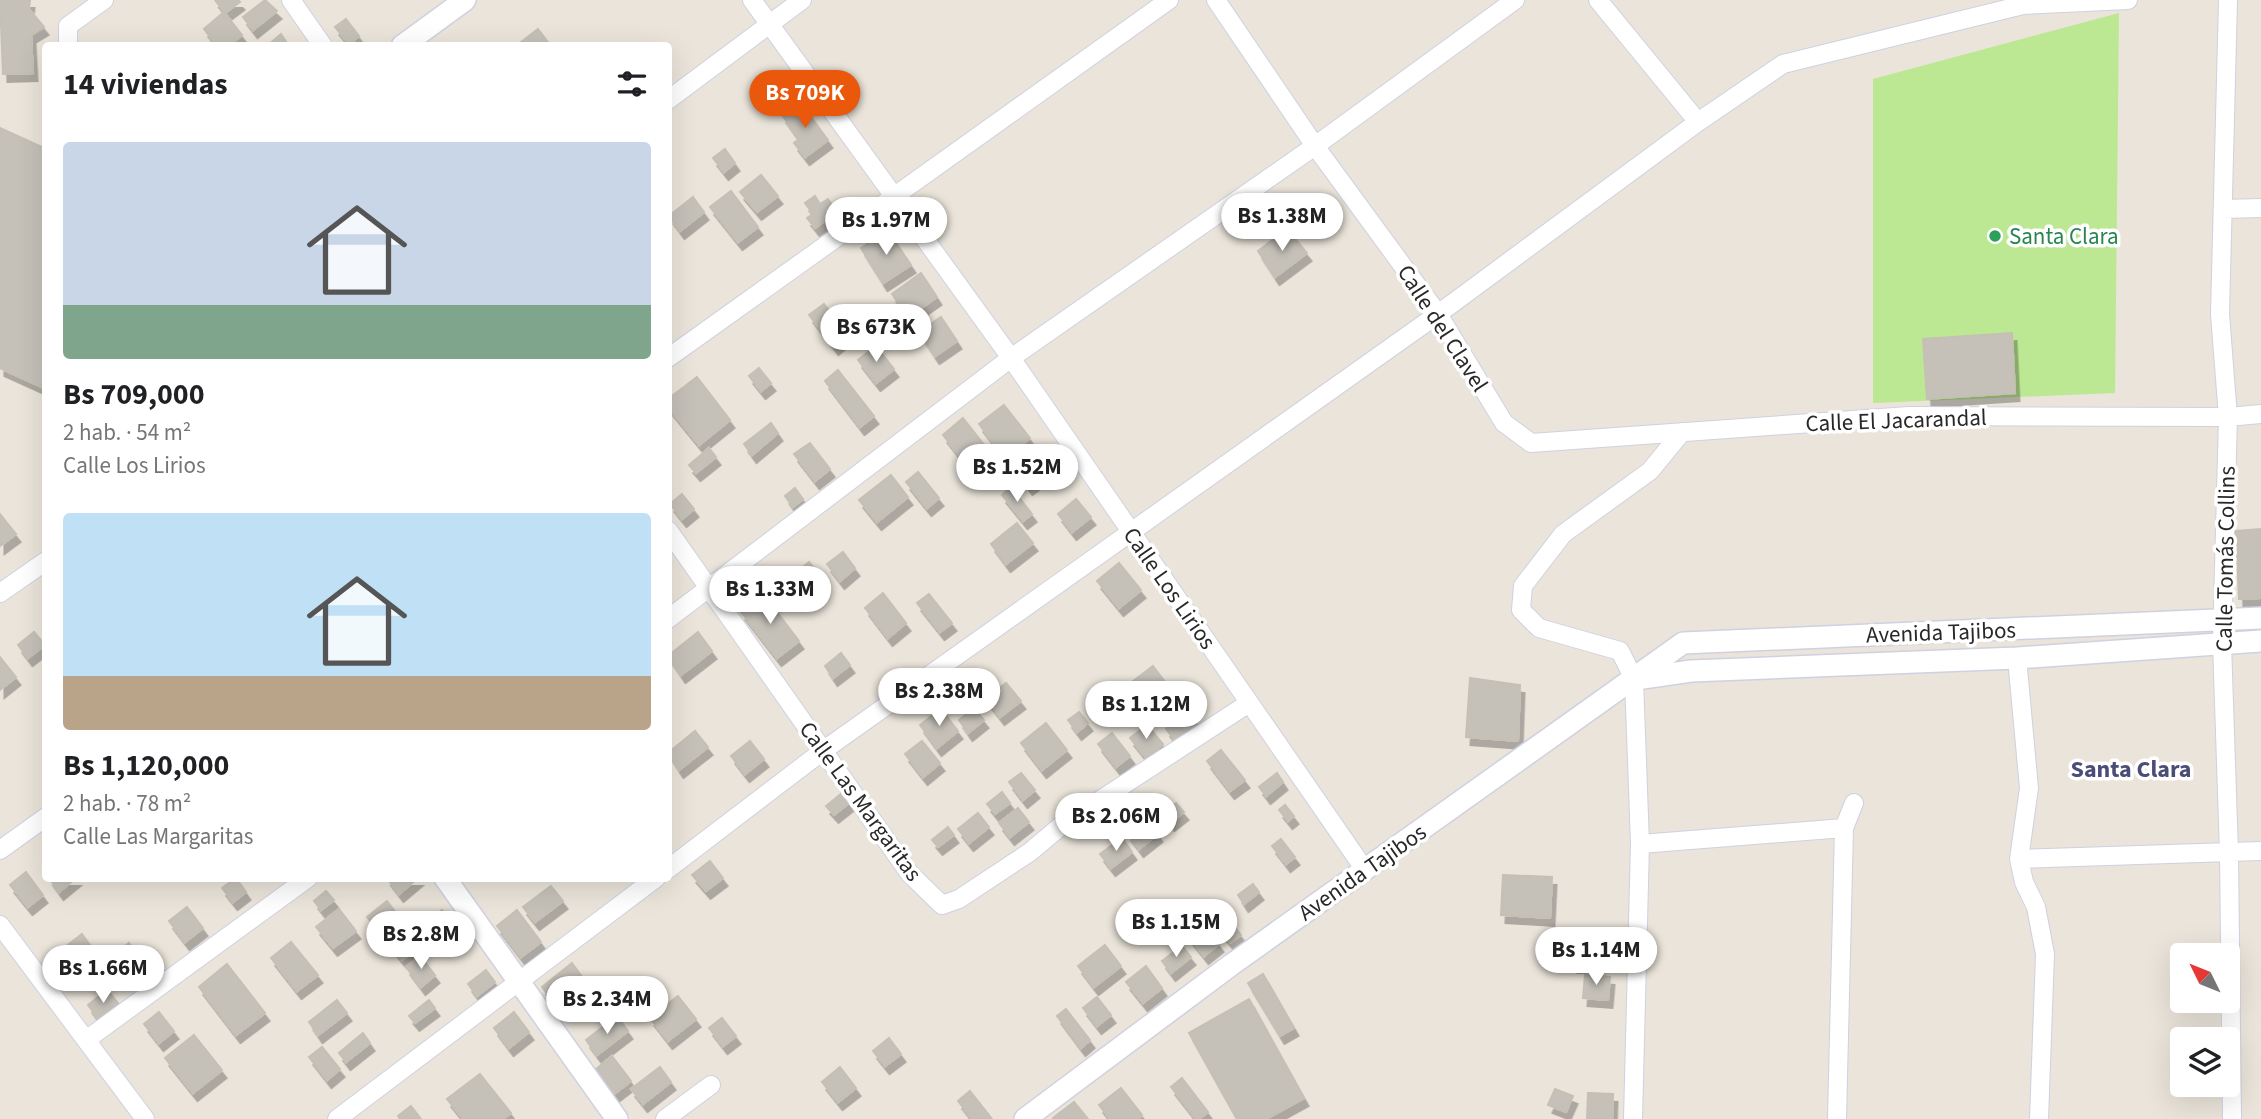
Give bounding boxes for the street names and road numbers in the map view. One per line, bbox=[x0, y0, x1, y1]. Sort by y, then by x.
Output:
street label: Calle del Clavel bbox=[1389, 258, 1496, 398]
street label: Calle El Jacarandal bbox=[1805, 401, 1987, 440]
street label: Calle Tomás Collins bbox=[2207, 466, 2244, 652]
street label: Calle Los Lirios bbox=[1115, 520, 1224, 656]
street label: Avenida Tajibos bbox=[1866, 613, 2017, 652]
street label: Calle Las Margaritas bbox=[791, 715, 930, 888]
street label: Avenida Tajibos bbox=[1291, 816, 1433, 929]

